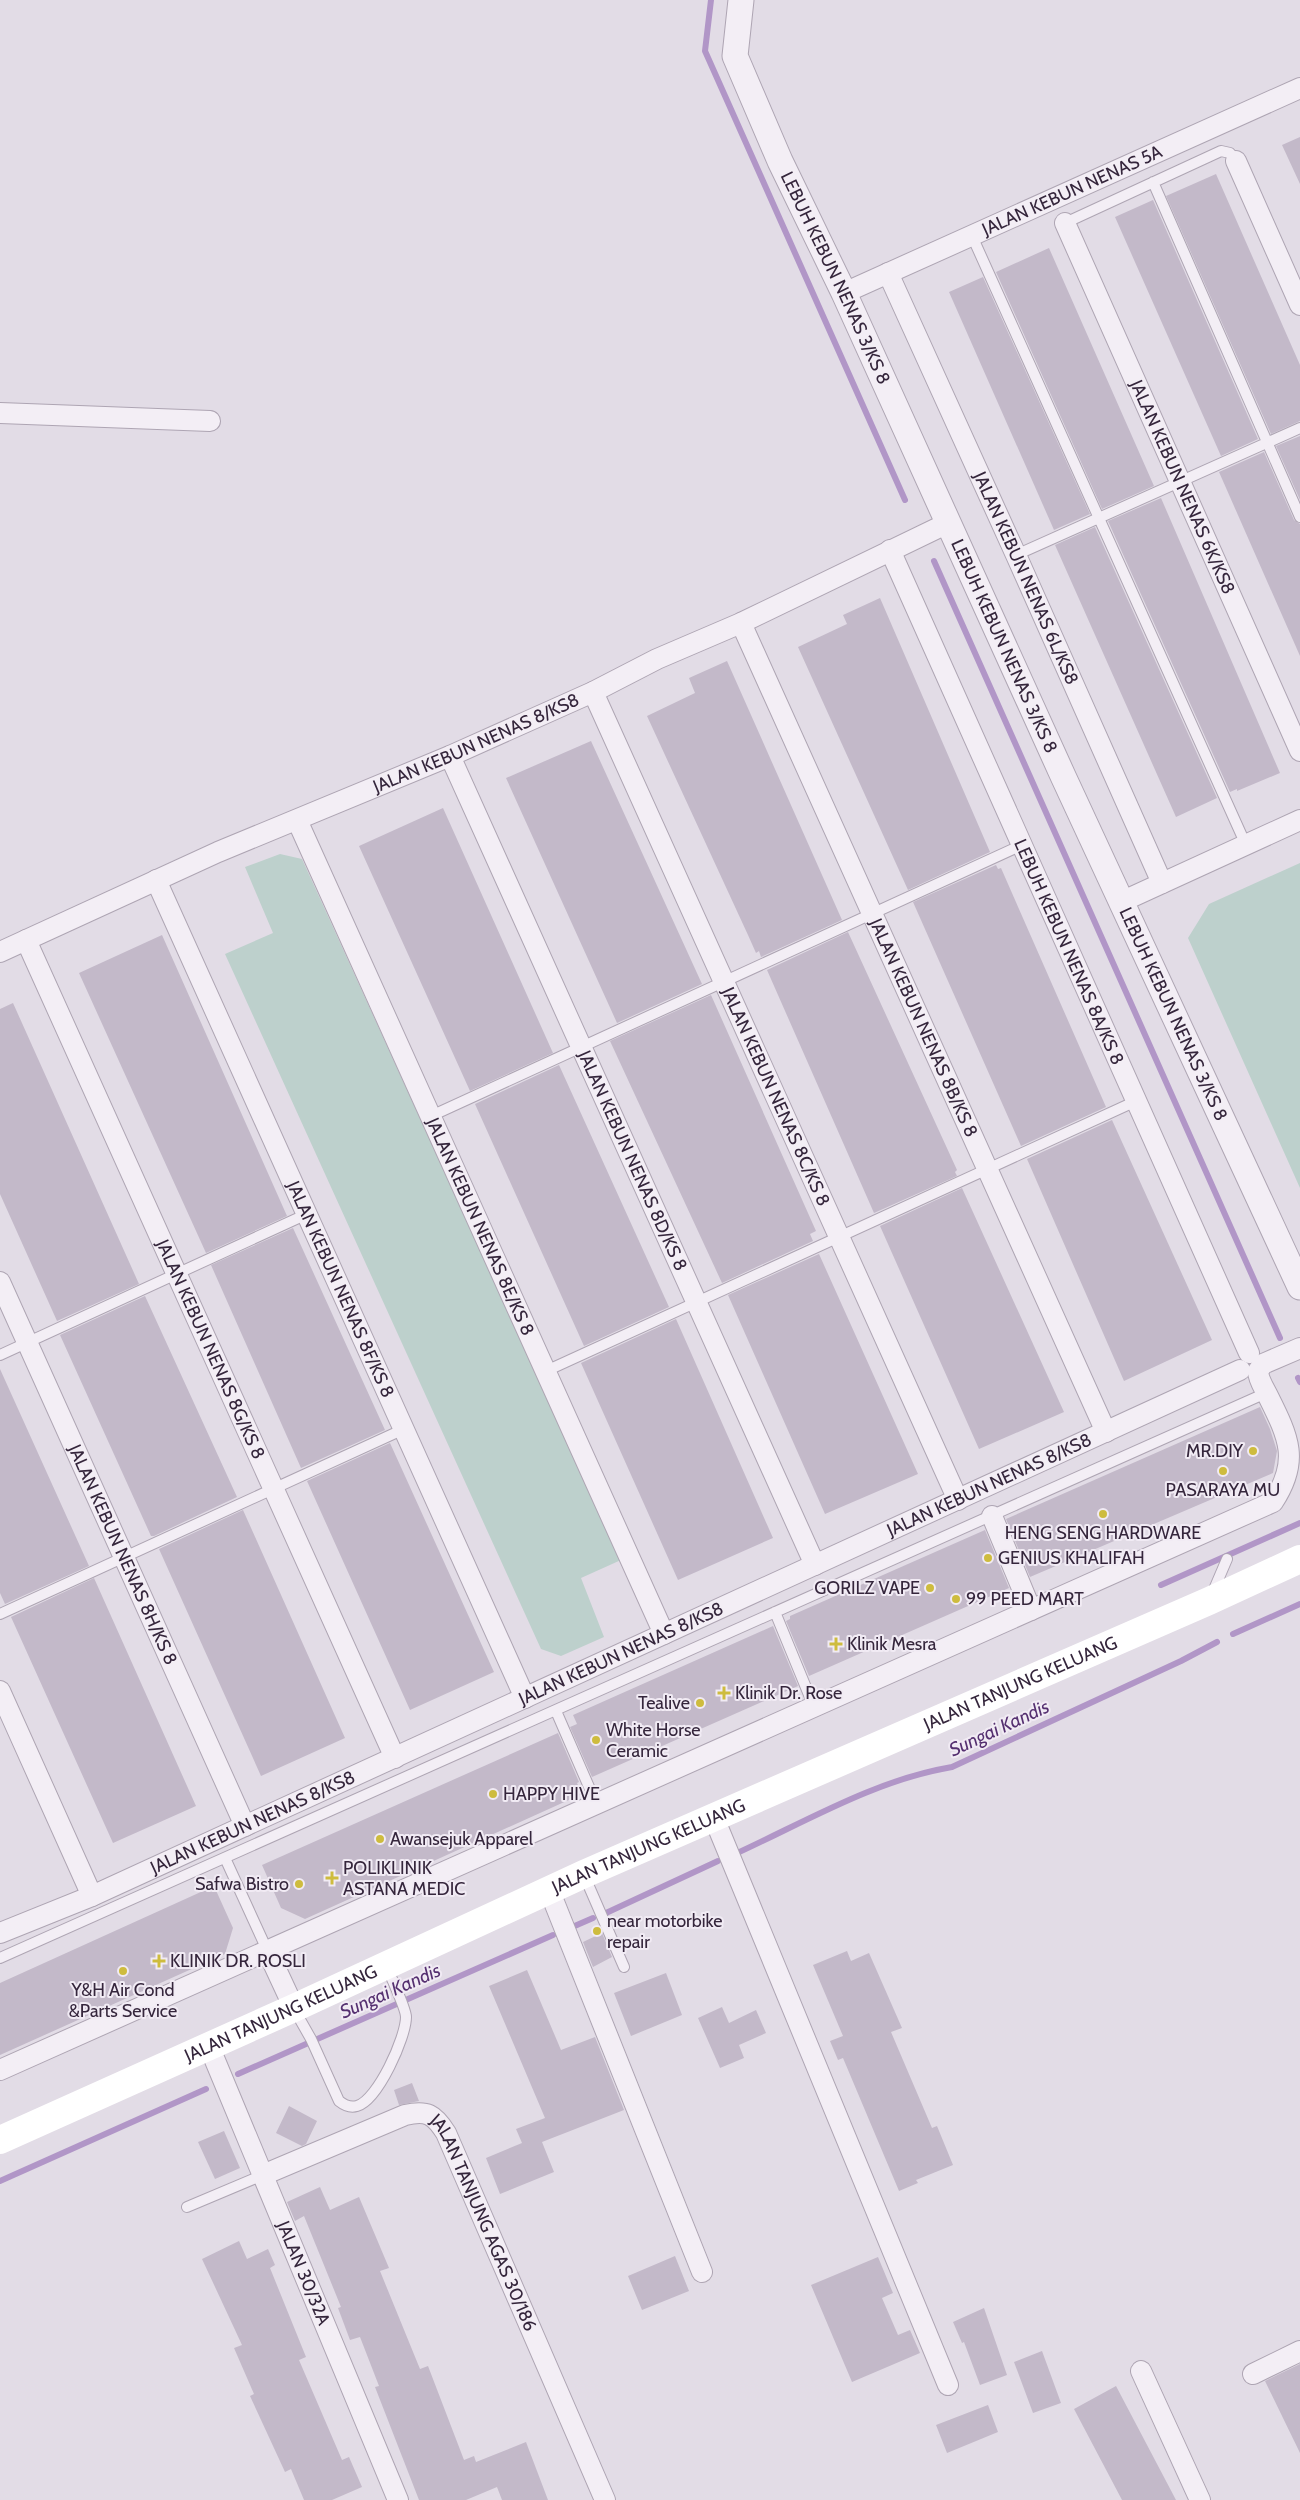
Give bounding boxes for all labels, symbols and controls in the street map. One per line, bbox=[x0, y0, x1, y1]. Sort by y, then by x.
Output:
street label: JALAN KEBUN NENAS 5A bbox=[978, 140, 1166, 241]
street label: LEBUH KEBUN NENAS 3/KS 8 bbox=[776, 168, 895, 388]
street label: JALAN KEBUN NENAS 6K/KS8 bbox=[1125, 376, 1240, 598]
street label: JALAN KEBUN NENAS 6L/KS8 bbox=[968, 467, 1083, 688]
street label: LEBUH KEBUN NENAS 3/KS 8 bbox=[946, 536, 1062, 757]
street label: JALAN KEBUN NENAS 8/KS8 bbox=[369, 689, 583, 798]
street label: LEBUH KEBUN NENAS 8A/KS 8 bbox=[1009, 836, 1129, 1068]
street label: LEBUH KEBUN NENAS 3/KS 8 bbox=[1115, 904, 1232, 1124]
street label: JALAN KEBUN NENAS 8B/KS 8 bbox=[864, 914, 982, 1140]
street label: JALAN KEBUN NENAS 8C/KS 8 bbox=[716, 983, 835, 1210]
street label: JALAN KEBUN NENAS 8D/KS 8 bbox=[573, 1046, 692, 1274]
street label: JALAN KEBUN NENAS 8E/KS 8 bbox=[421, 1113, 539, 1339]
street label: JALAN KEBUN NENAS 8F/KS 8 bbox=[282, 1177, 399, 1401]
street label: JALAN KEBUN NENAS 8G/KS 8 bbox=[151, 1235, 270, 1463]
street label: JALAN KEBUN NENAS 8/KS8 bbox=[882, 1429, 1095, 1542]
street label: JALAN KEBUN NENAS 8H/KS 8 bbox=[63, 1440, 182, 1668]
place label: MR.DIY bbox=[1186, 1440, 1244, 1462]
marker: MR.DIY bbox=[1247, 1445, 1259, 1457]
marker: PASARAYA MU bbox=[1217, 1465, 1229, 1477]
place label: PASARAYA MU bbox=[1166, 1479, 1280, 1501]
marker: HENG SENG HARDWARE bbox=[1097, 1508, 1109, 1520]
place label: HENG SENG HARDWARE bbox=[1005, 1522, 1201, 1544]
place label: GENIUS KHALIFAH bbox=[998, 1547, 1145, 1569]
marker: GENIUS KHALIFAH bbox=[982, 1552, 994, 1564]
place label: GORILZ VAPE bbox=[814, 1577, 920, 1599]
marker: GORILZ VAPE bbox=[924, 1582, 936, 1594]
place label: 99 PEED MART bbox=[966, 1588, 1084, 1610]
marker: 99 PEED MART bbox=[950, 1593, 962, 1605]
street label: JALAN KEBUN NENAS 8/KS8 bbox=[514, 1597, 727, 1710]
street label: JALAN TANJUNG KELUANG bbox=[919, 1631, 1121, 1736]
place label: Klinik Mesra bbox=[847, 1633, 937, 1655]
marker: Klinik Mesra bbox=[829, 1637, 843, 1651]
place label: Klinik Dr. Rose bbox=[735, 1682, 842, 1704]
marker: Klinik Dr. Rose bbox=[717, 1686, 731, 1700]
place label: Tealive bbox=[638, 1692, 690, 1714]
water label: Sungai Kandis bbox=[945, 1695, 1053, 1761]
marker: Tealive bbox=[694, 1697, 706, 1709]
place label: White Horse Ceramic bbox=[606, 1719, 701, 1762]
marker: White Horse Ceramic bbox=[590, 1734, 602, 1746]
street label: JALAN KEBUN NENAS 8/KS8 bbox=[146, 1766, 359, 1879]
place label: HAPPY HIVE bbox=[503, 1783, 600, 1805]
marker: HAPPY HIVE bbox=[487, 1788, 499, 1800]
street label: JALAN TANJUNG KELUANG bbox=[547, 1794, 749, 1899]
place label: Awansejuk Apparel bbox=[390, 1828, 534, 1850]
marker: Awansejuk Apparel bbox=[374, 1833, 386, 1845]
place label: POLIKLINIK ASTANA MEDIC bbox=[343, 1857, 465, 1900]
marker: POLIKLINIK ASTANA MEDIC bbox=[325, 1871, 339, 1885]
place label: Safwa Bistro bbox=[195, 1873, 289, 1895]
marker: Safwa Bistro bbox=[293, 1878, 305, 1890]
place label: near motorbike repair bbox=[607, 1910, 723, 1953]
marker: near motorbike repair bbox=[591, 1925, 603, 1937]
place label: KLINIK DR. ROSLI bbox=[170, 1950, 306, 1972]
marker: KLINIK DR. ROSLI bbox=[152, 1954, 166, 1968]
water label: Sungai Kandis bbox=[336, 1959, 444, 2023]
street label: JALAN TANJUNG KELUANG bbox=[180, 1960, 381, 2067]
marker: Y&H Air Cond &Parts Service bbox=[117, 1965, 129, 1977]
place label: Y&H Air Cond &Parts Service bbox=[69, 1979, 177, 2022]
street label: JALAN TANJUNG AGAS 30/186 bbox=[425, 2108, 541, 2334]
street label: JALAN 30/32A bbox=[272, 2217, 335, 2328]

